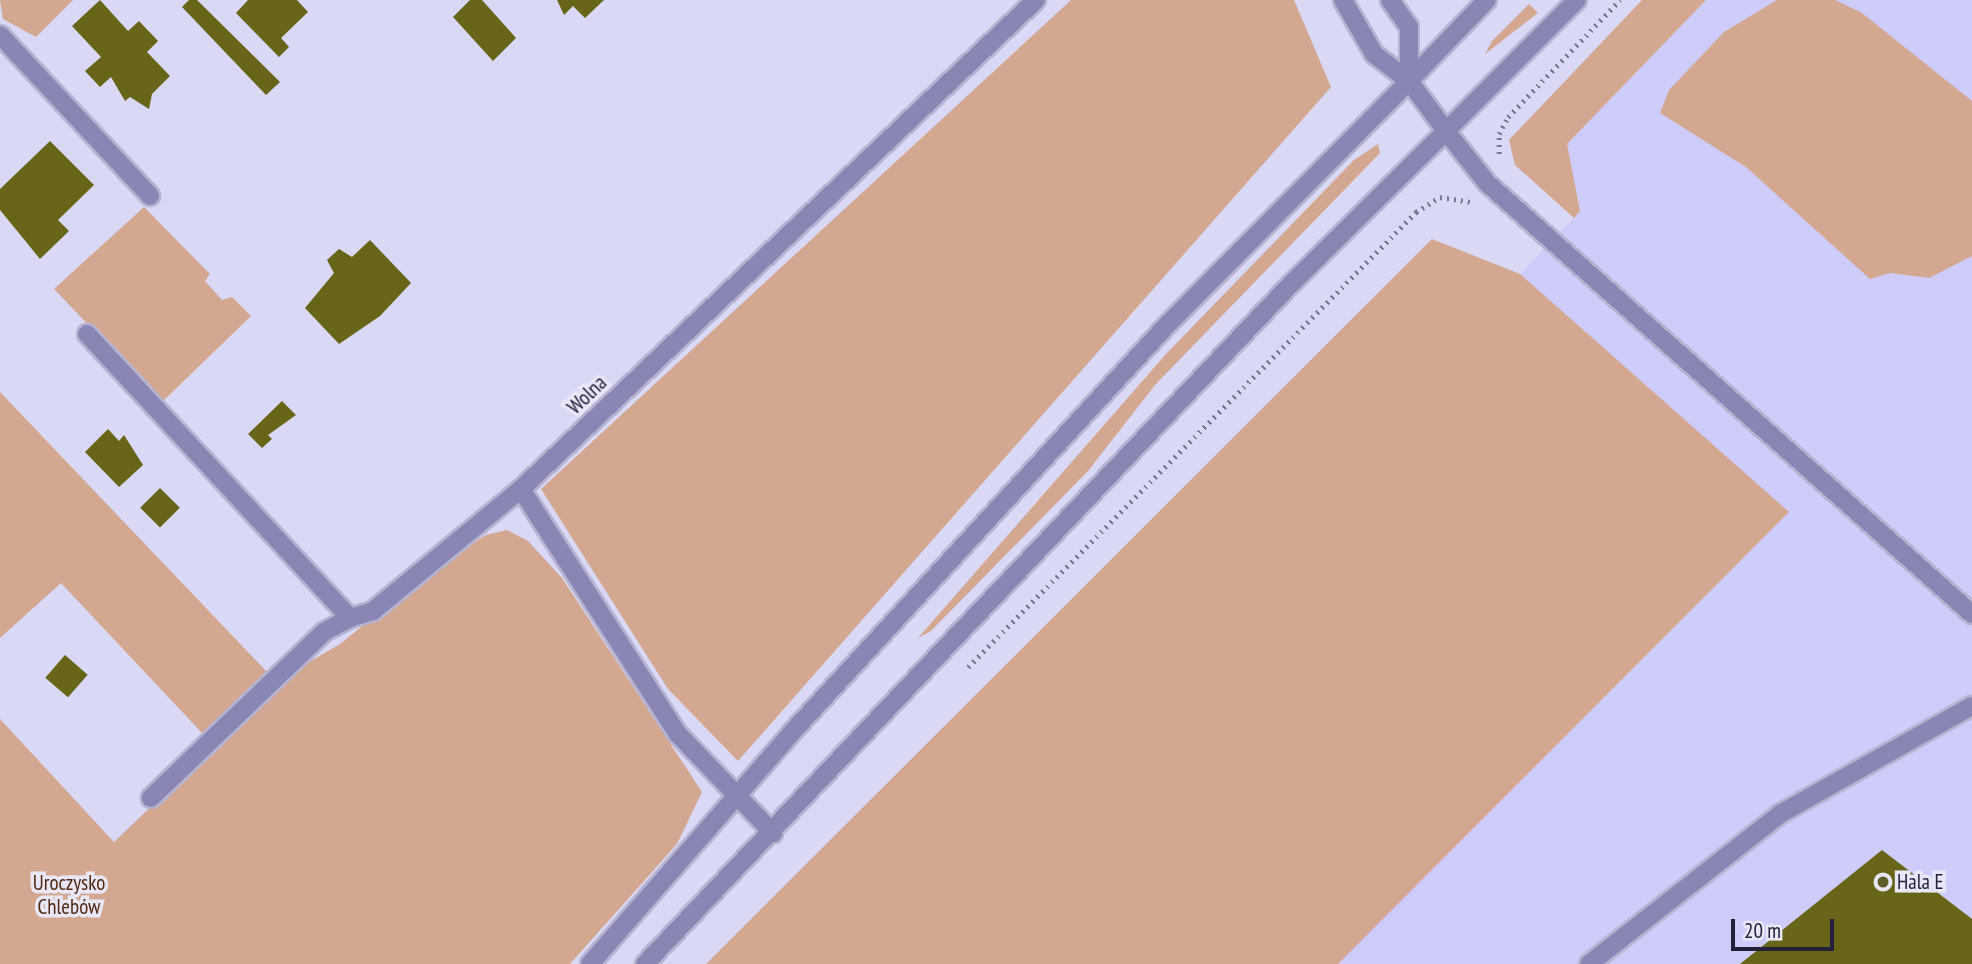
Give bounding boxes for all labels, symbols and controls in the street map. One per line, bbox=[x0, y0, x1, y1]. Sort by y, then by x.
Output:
street label: Wolna bbox=[562, 370, 612, 420]
place label: Hala E bbox=[1897, 869, 1943, 895]
park label: Uroczysko Chlebów bbox=[33, 870, 105, 920]
marker: Hala E bbox=[1875, 874, 1891, 890]
scale bar bbox=[1734, 904, 1837, 948]
text: 20 m bbox=[1744, 917, 1781, 944]

